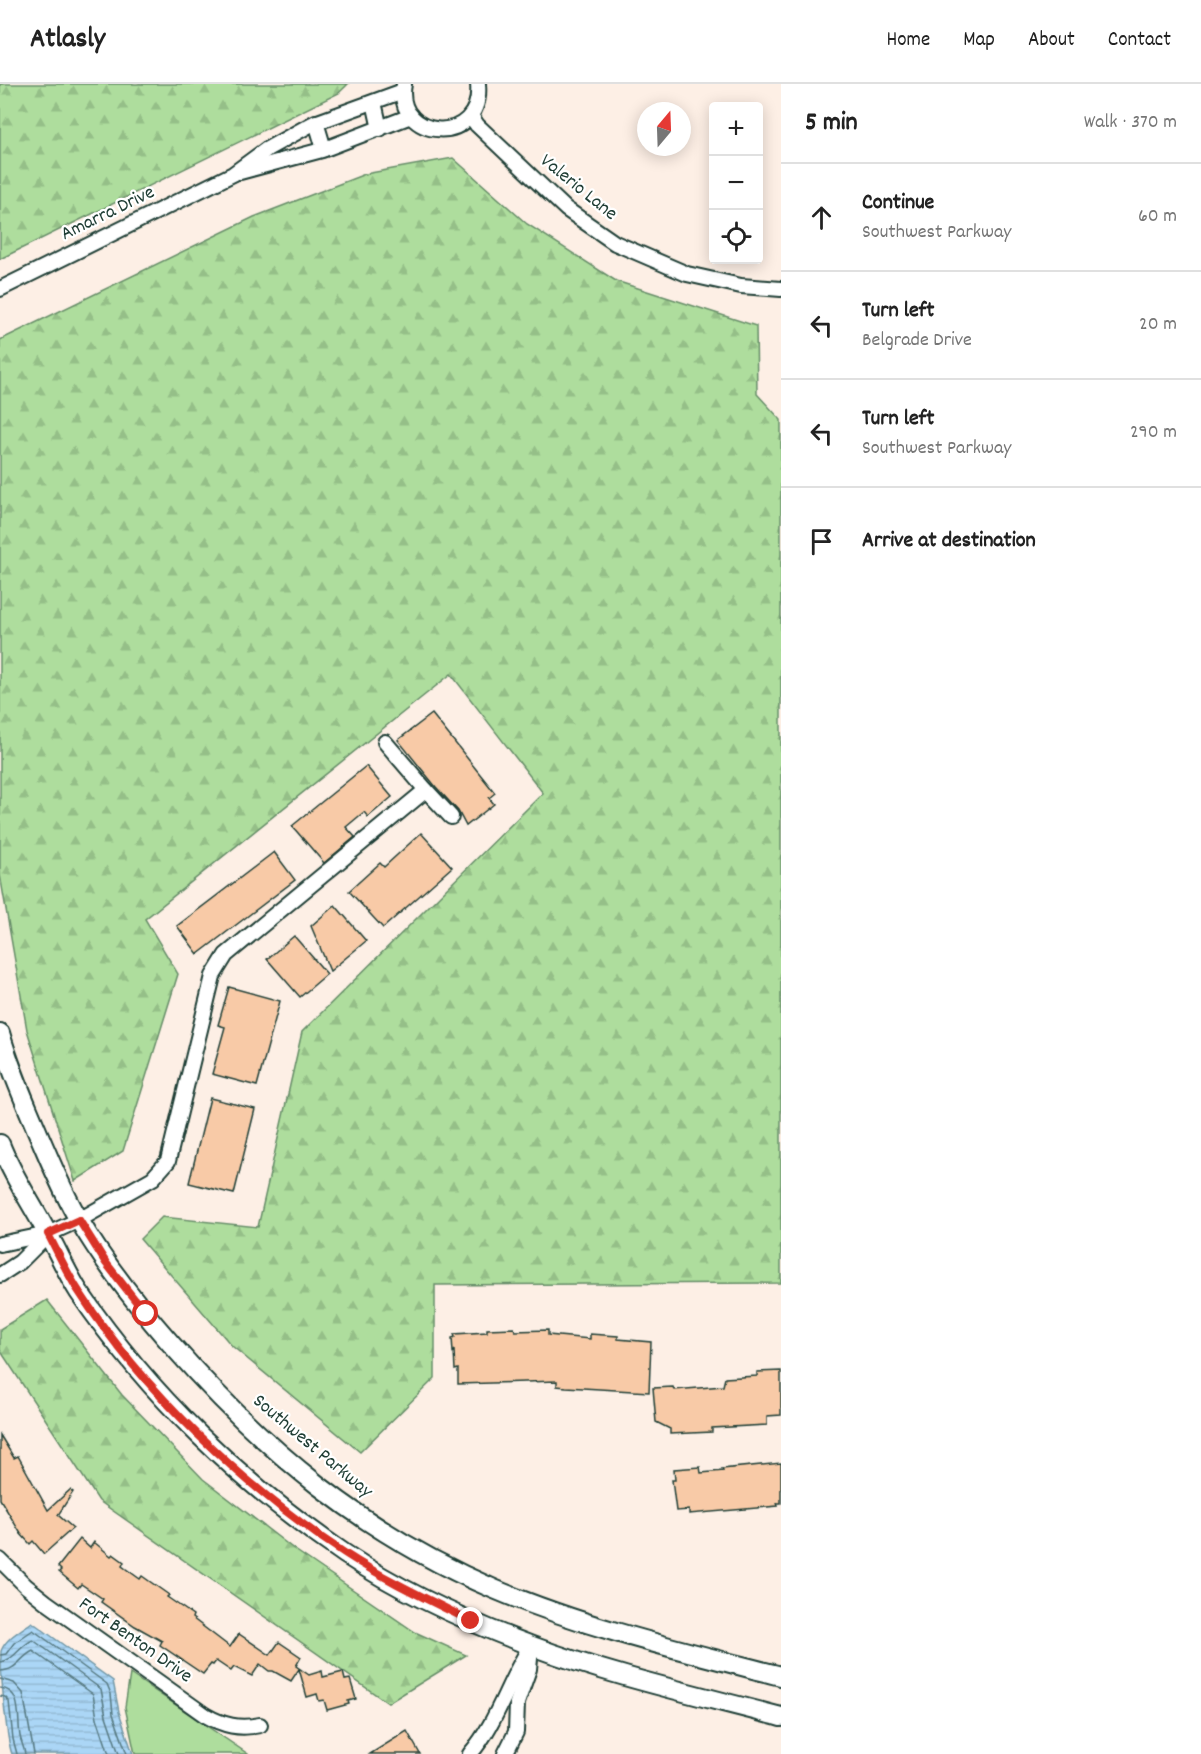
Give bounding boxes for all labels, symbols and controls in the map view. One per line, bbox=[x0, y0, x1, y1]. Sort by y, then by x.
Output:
text: Atlasly bbox=[30, 21, 105, 61]
text: Home bbox=[886, 26, 930, 56]
text: Map bbox=[963, 26, 995, 56]
text: About bbox=[1028, 26, 1075, 56]
text: Contact bbox=[1108, 26, 1171, 56]
north arrow bbox=[637, 102, 691, 156]
map controls bbox=[709, 102, 763, 264]
button: + bbox=[709, 102, 763, 156]
text: 5 min bbox=[805, 105, 858, 142]
text: Walk · 370 m bbox=[1084, 109, 1177, 137]
street label: Valerio Lane bbox=[533, 148, 623, 228]
button: − bbox=[709, 156, 763, 210]
street label: Amarra Drive bbox=[56, 179, 160, 249]
text: Continue bbox=[862, 188, 934, 219]
icon: ahead bbox=[805, 201, 838, 234]
text: 60 m bbox=[1138, 203, 1177, 231]
button: locate bbox=[709, 210, 763, 264]
text: Southwest Parkway bbox=[862, 219, 1011, 247]
text: Turn left bbox=[862, 296, 934, 327]
icon: left bbox=[805, 309, 838, 342]
text: 20 m bbox=[1139, 311, 1177, 339]
text: Belgrade Drive bbox=[862, 327, 972, 355]
text: Turn left bbox=[862, 404, 934, 435]
icon: left bbox=[805, 417, 838, 450]
text: 290 m bbox=[1130, 419, 1177, 447]
text: Southwest Parkway bbox=[862, 435, 1011, 463]
icon: arrive bbox=[805, 525, 838, 558]
text: Arrive at destination bbox=[862, 526, 1036, 557]
route start bbox=[132, 1300, 158, 1326]
street label: Southwest Parkway bbox=[246, 1388, 379, 1506]
street label: Fort Benton Drive bbox=[72, 1591, 198, 1691]
route end bbox=[457, 1607, 483, 1633]

